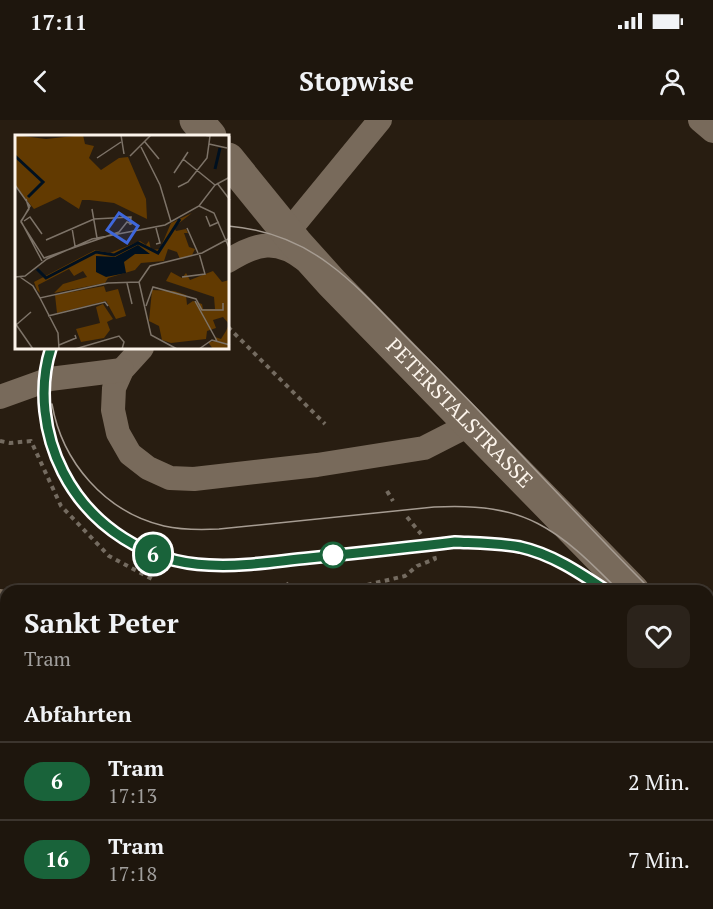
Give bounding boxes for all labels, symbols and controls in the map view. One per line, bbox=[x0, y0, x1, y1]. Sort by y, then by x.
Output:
text: 17:11 bbox=[30, 7, 87, 36]
text: Stopwise bbox=[299, 63, 414, 99]
icon: back bbox=[24, 65, 57, 98]
icon: person bbox=[656, 65, 689, 98]
inset map bbox=[15, 135, 230, 350]
street label: PETERSTALSTRASSE bbox=[381, 332, 539, 493]
line badge: 6 bbox=[134, 534, 172, 574]
text: 6 bbox=[147, 540, 159, 568]
unlabelled marker bbox=[320, 542, 346, 568]
text: Sankt Peter bbox=[24, 604, 179, 641]
button: heart bbox=[627, 605, 690, 668]
text: Tram bbox=[24, 645, 71, 672]
text: Abfahrten bbox=[24, 699, 132, 728]
text: Tram bbox=[108, 753, 164, 782]
text: 6 bbox=[51, 767, 63, 795]
text: 2 Min. bbox=[628, 767, 690, 796]
text: 17:13 bbox=[108, 782, 157, 809]
text: Tram bbox=[108, 831, 164, 860]
text: 16 bbox=[45, 845, 69, 873]
text: 7 Min. bbox=[628, 845, 690, 874]
text: 17:18 bbox=[108, 860, 157, 887]

